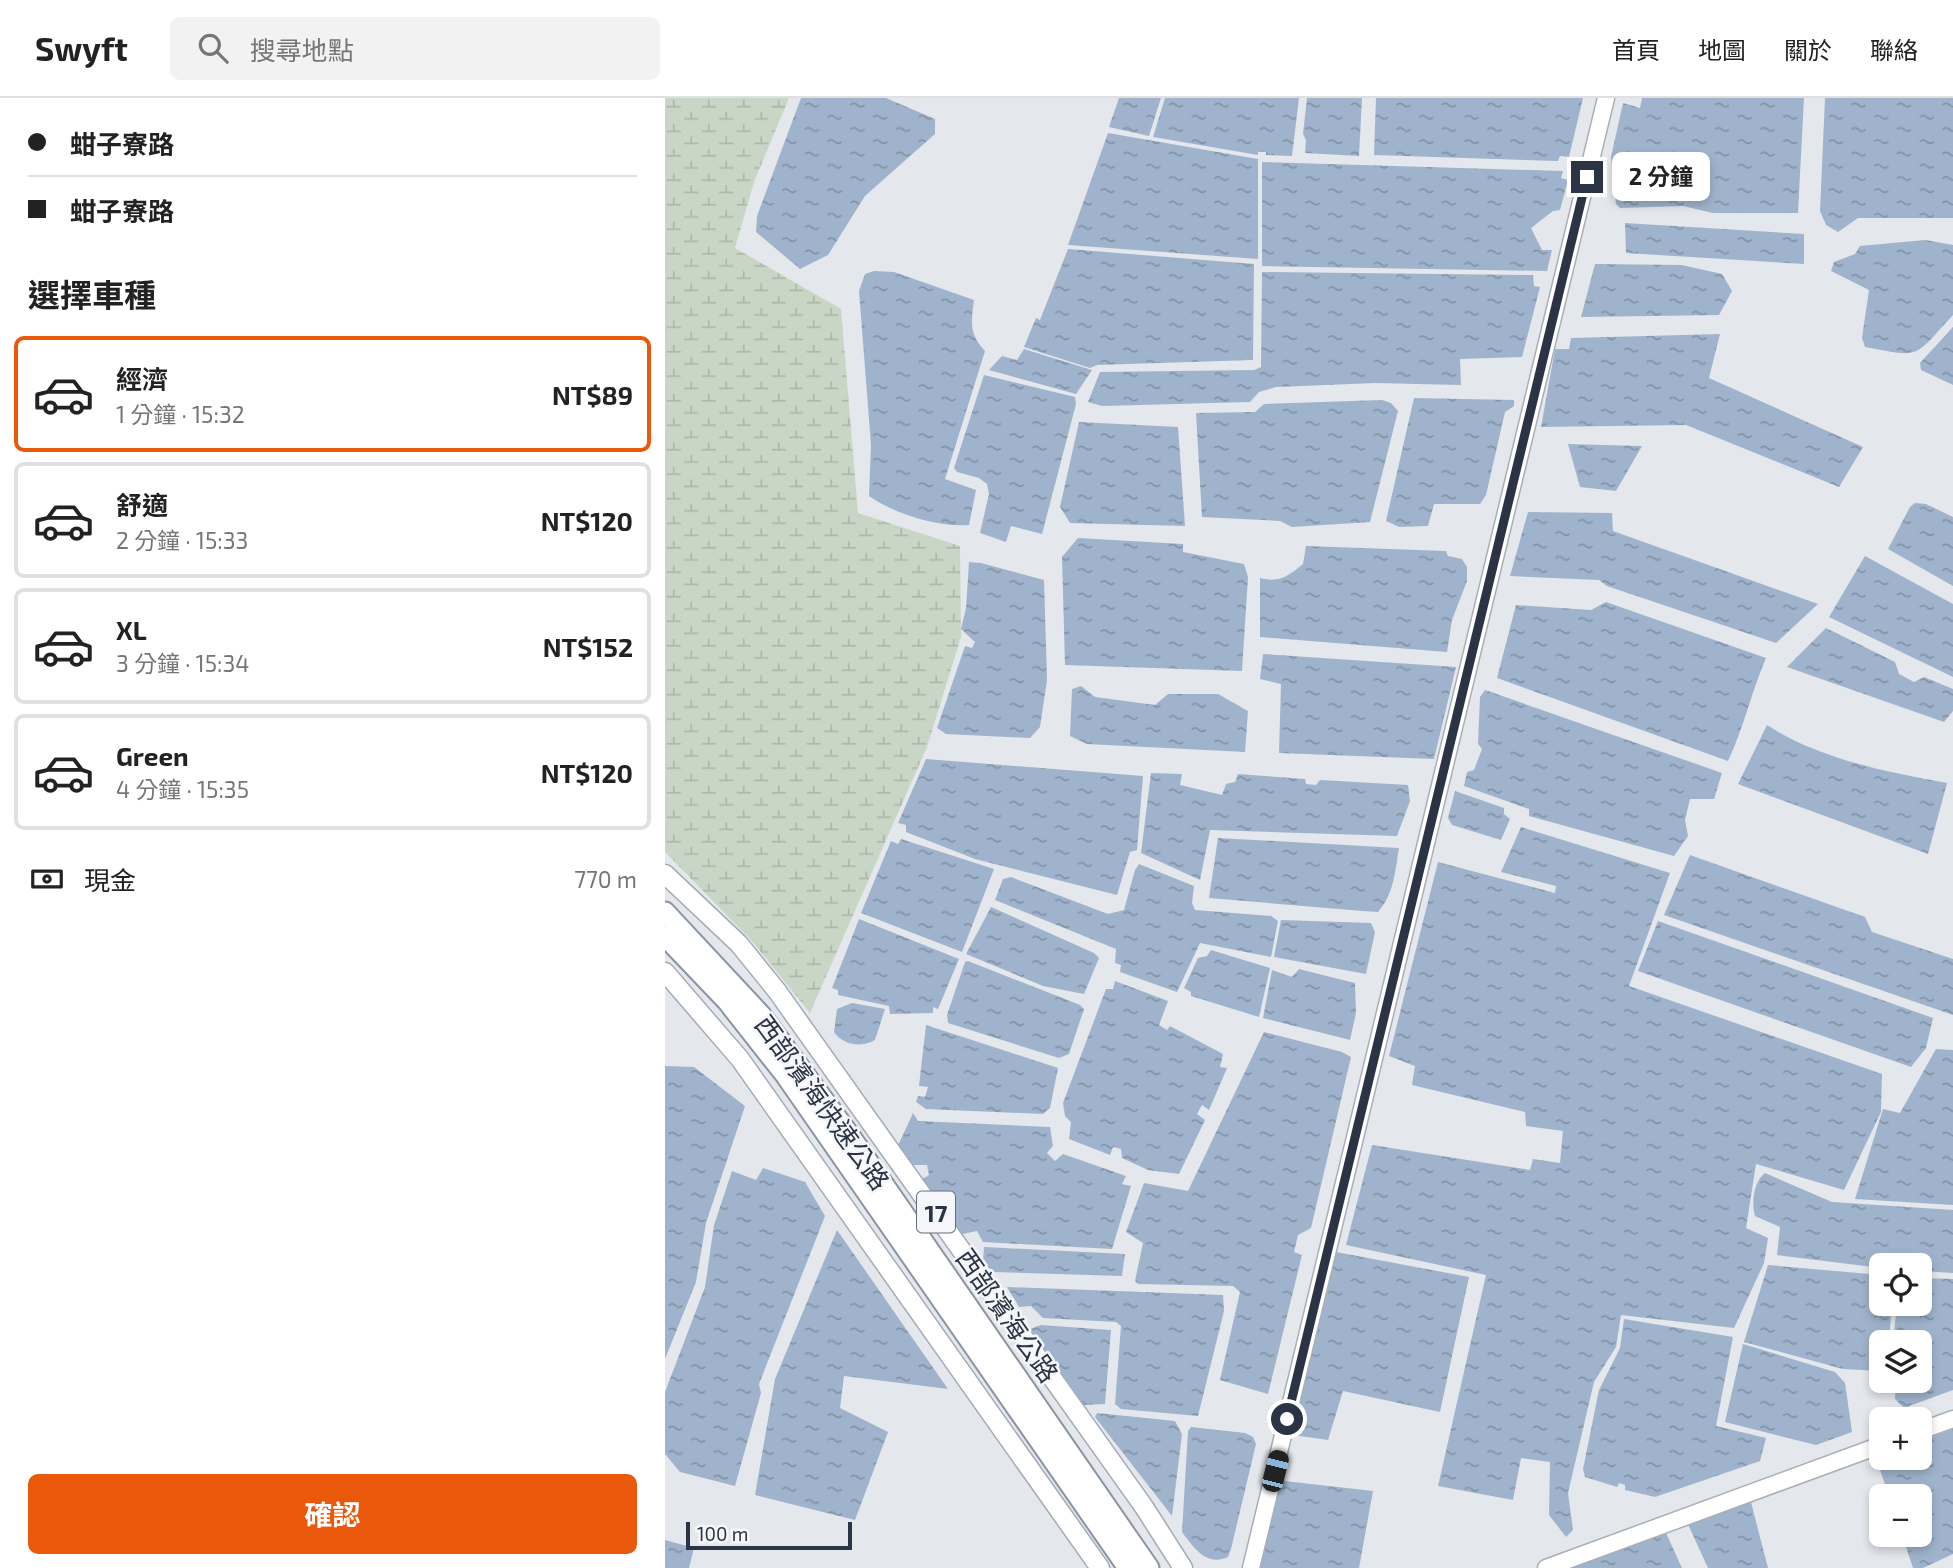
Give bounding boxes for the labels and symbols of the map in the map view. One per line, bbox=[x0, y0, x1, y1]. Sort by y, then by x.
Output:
callout: 2 分鐘 bbox=[1611, 153, 1709, 202]
route end bbox=[1571, 161, 1603, 193]
street label: 西部濱海快速公路 bbox=[749, 1009, 897, 1195]
road number: 17 bbox=[917, 1192, 955, 1232]
street label: 西部濱海公路 bbox=[951, 1242, 1065, 1388]
route start bbox=[1271, 1403, 1303, 1435]
car bbox=[1260, 1448, 1291, 1494]
scale bar bbox=[686, 1519, 852, 1551]

